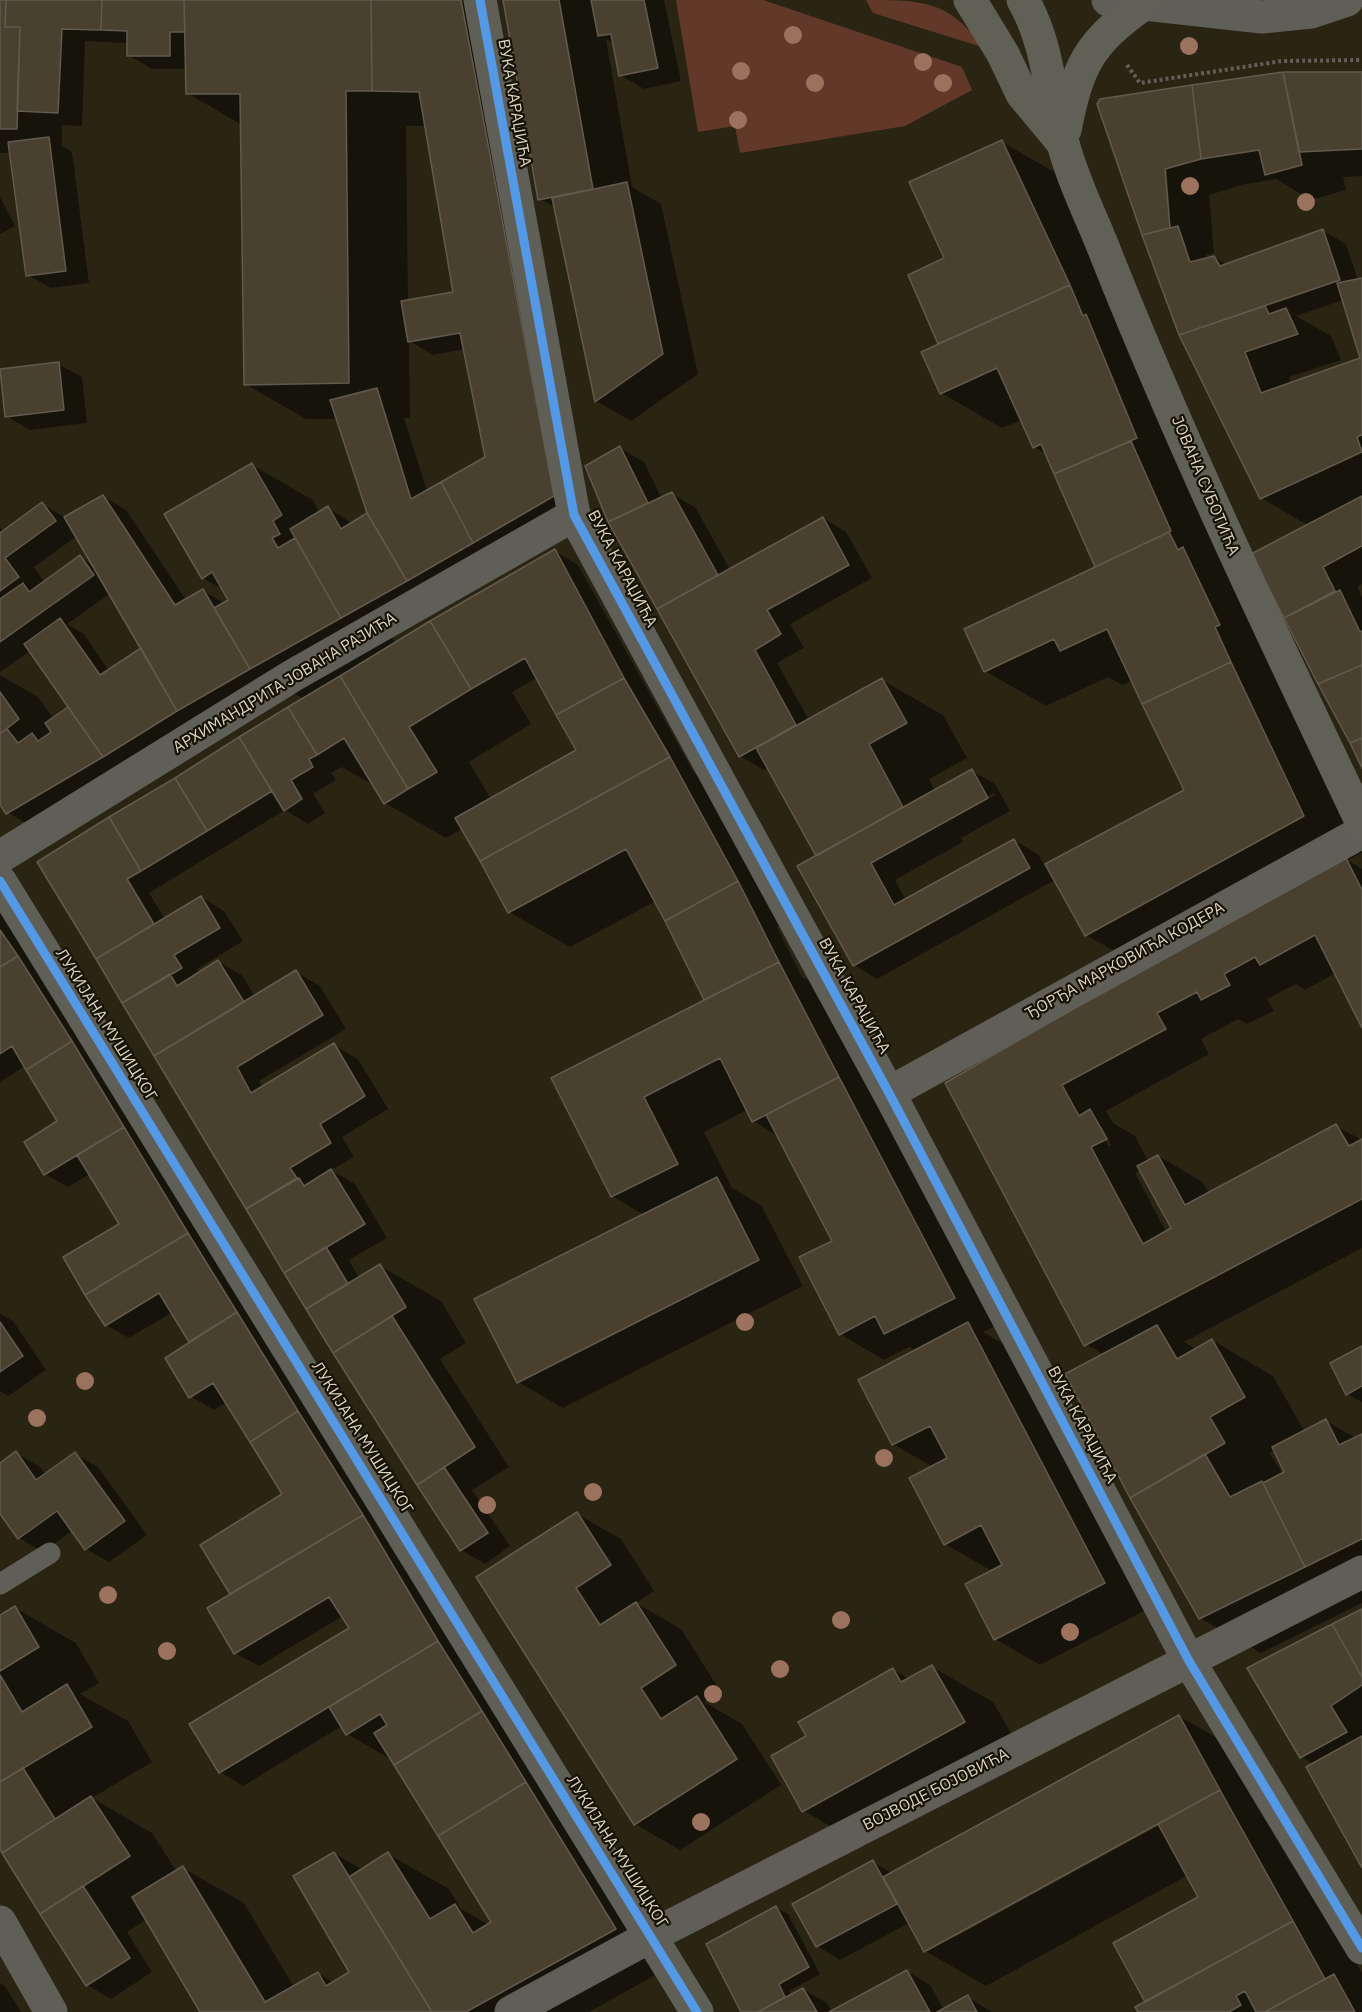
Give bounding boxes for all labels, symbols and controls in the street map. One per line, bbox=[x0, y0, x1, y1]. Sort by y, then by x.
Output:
street label: ВУКА КАРАЏИЋА bbox=[493, 37, 535, 169]
street label: ЈОВАНА СУБОТИЋА bbox=[1167, 413, 1243, 559]
street label: ВУКА КАРАЏИЋА bbox=[583, 507, 661, 631]
street label: АРХИМАНДРИТА ЈОВАНА РАЈИЋА bbox=[170, 609, 400, 757]
street label: ЂОРЂА МАРКОВИЋА КОДЕРА bbox=[1022, 898, 1228, 1024]
street label: ВУКА КАРАЏИЋА bbox=[814, 935, 894, 1057]
street label: ЛУКИЈАНА МУШИЦКОГ bbox=[51, 945, 161, 1105]
street label: ЛУКИЈАНА МУШИЦКОГ bbox=[307, 1358, 417, 1518]
street label: ВУКА КАРАЏИЋА bbox=[1043, 1363, 1121, 1487]
street label: ВОЈВОДЕ БОЈОВИЋА bbox=[860, 1745, 1012, 1835]
street label: ЛУКИЈАНА МУШИЦКОГ bbox=[562, 1772, 672, 1932]

